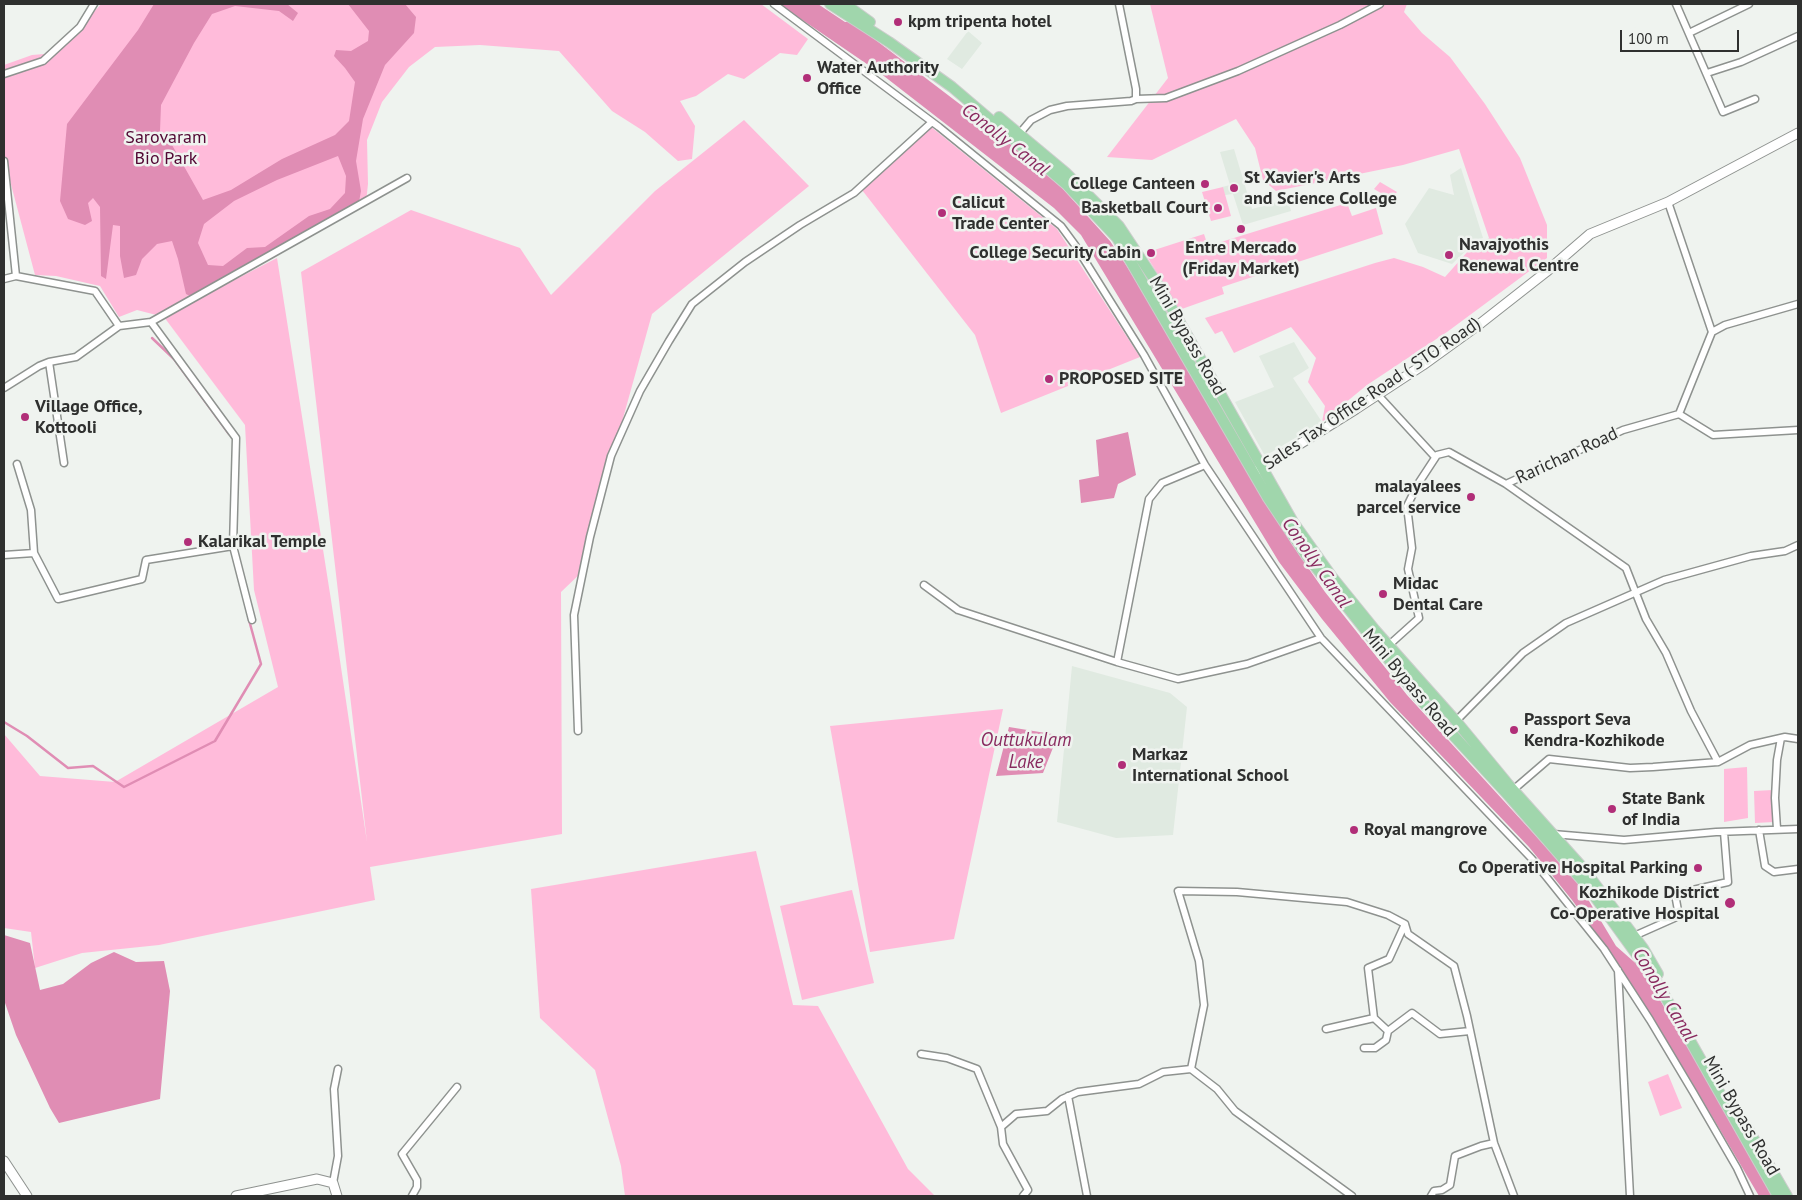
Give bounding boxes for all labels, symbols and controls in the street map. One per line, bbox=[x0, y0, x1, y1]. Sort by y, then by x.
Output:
place label: kpm tripenta hotel bbox=[908, 11, 1052, 33]
marker: kpm tripenta hotel bbox=[892, 16, 904, 28]
scale bar bbox=[1622, 20, 1741, 52]
text: 100 m bbox=[1628, 29, 1669, 48]
place label: Water Authority Office bbox=[817, 57, 939, 100]
marker: Water Authority Office bbox=[801, 72, 813, 84]
water label: Conolly Canal bbox=[956, 99, 1054, 181]
park label: Sarovaram Bio Park bbox=[125, 127, 207, 170]
place label: St Xavier's Arts and Science College bbox=[1244, 167, 1397, 210]
place label: College Canteen bbox=[1070, 173, 1195, 195]
marker: College Canteen bbox=[1199, 178, 1211, 190]
marker: St Xavier's Arts and Science College bbox=[1228, 182, 1240, 194]
place label: Calicut Trade Center bbox=[952, 192, 1049, 234]
place label: Basketball Court bbox=[1081, 197, 1208, 219]
marker: Basketball Court bbox=[1212, 202, 1224, 214]
marker: Calicut Trade Center bbox=[936, 207, 948, 219]
marker: Entre Mercado (Friday Market) bbox=[1235, 223, 1247, 235]
place label: Navajyothis Renewal Centre bbox=[1459, 234, 1579, 276]
place label: Entre Mercado (Friday Market) bbox=[1182, 237, 1300, 280]
place label: College Security Cabin bbox=[970, 242, 1141, 264]
marker: College Security Cabin bbox=[1145, 247, 1157, 259]
marker: Navajyothis Renewal Centre bbox=[1443, 249, 1455, 261]
street label: Mini Bypass Road bbox=[1144, 273, 1230, 399]
street label: Sales Tax Office Road ( STO Road) bbox=[1259, 313, 1485, 475]
place label: PROPOSED SITE bbox=[1059, 368, 1183, 390]
marker: PROPOSED SITE bbox=[1043, 373, 1055, 385]
place label: Village Office, Kottooli bbox=[35, 396, 142, 438]
marker: Village Office, Kottooli bbox=[19, 411, 31, 423]
street label: Rarichan Road bbox=[1513, 423, 1621, 489]
place label: malayalees parcel service bbox=[1356, 476, 1461, 518]
marker: malayalees parcel service bbox=[1465, 491, 1477, 503]
water label: Conolly Canal bbox=[1276, 513, 1356, 613]
place label: Kalarikal Temple bbox=[198, 531, 326, 553]
marker: Kalarikal Temple bbox=[182, 536, 194, 548]
place label: Midac Dental Care bbox=[1393, 573, 1483, 616]
marker: Midac Dental Care bbox=[1377, 588, 1389, 600]
street label: Mini Bypass Road bbox=[1358, 625, 1460, 741]
place label: Passport Seva Kendra-Kozhikode bbox=[1524, 709, 1665, 752]
marker: Passport Seva Kendra-Kozhikode bbox=[1508, 724, 1520, 736]
water label: Outtukulam Lake bbox=[981, 730, 1071, 774]
place label: Markaz International School bbox=[1132, 744, 1288, 786]
marker: Markaz International School bbox=[1116, 759, 1128, 771]
place label: State Bank of India bbox=[1622, 788, 1705, 831]
marker: State Bank of India bbox=[1606, 803, 1618, 815]
place label: Royal mangrove bbox=[1364, 819, 1487, 841]
marker: Royal mangrove bbox=[1348, 824, 1360, 836]
place label: Co Operative Hospital Parking bbox=[1458, 857, 1688, 879]
marker: Co Operative Hospital Parking bbox=[1692, 862, 1704, 874]
place label: Kozhikode District Co-Operative Hospital bbox=[1550, 882, 1719, 924]
marker: Kozhikode District Co-Operative Hospital bbox=[1723, 896, 1737, 910]
water label: Conolly Canal bbox=[1627, 944, 1701, 1046]
street label: Mini Bypass Road bbox=[1698, 1053, 1784, 1179]

